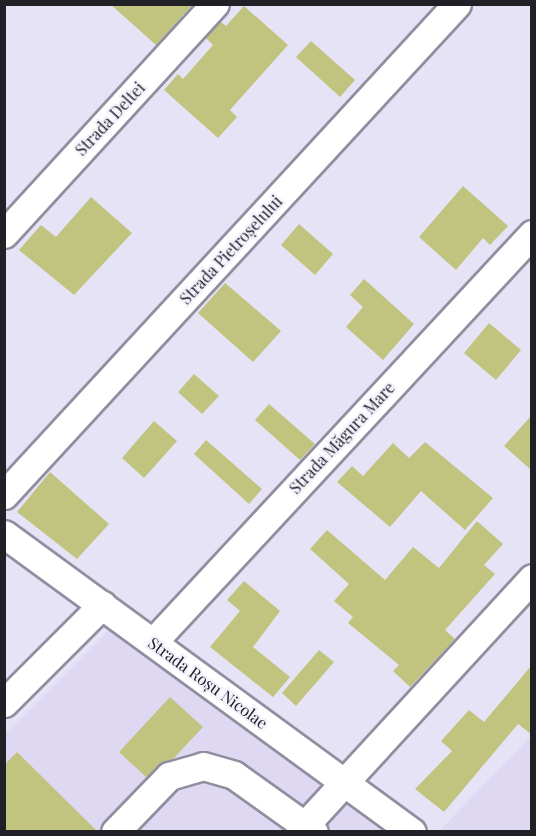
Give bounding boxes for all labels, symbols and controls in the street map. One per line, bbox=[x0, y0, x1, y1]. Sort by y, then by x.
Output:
street label: Strada Deltei bbox=[71, 78, 149, 160]
street label: Strada Pietroșelului bbox=[176, 192, 286, 308]
street label: Strada Măgura Mare bbox=[285, 378, 399, 498]
street label: Strada Roșu Nicolae bbox=[145, 633, 271, 733]

